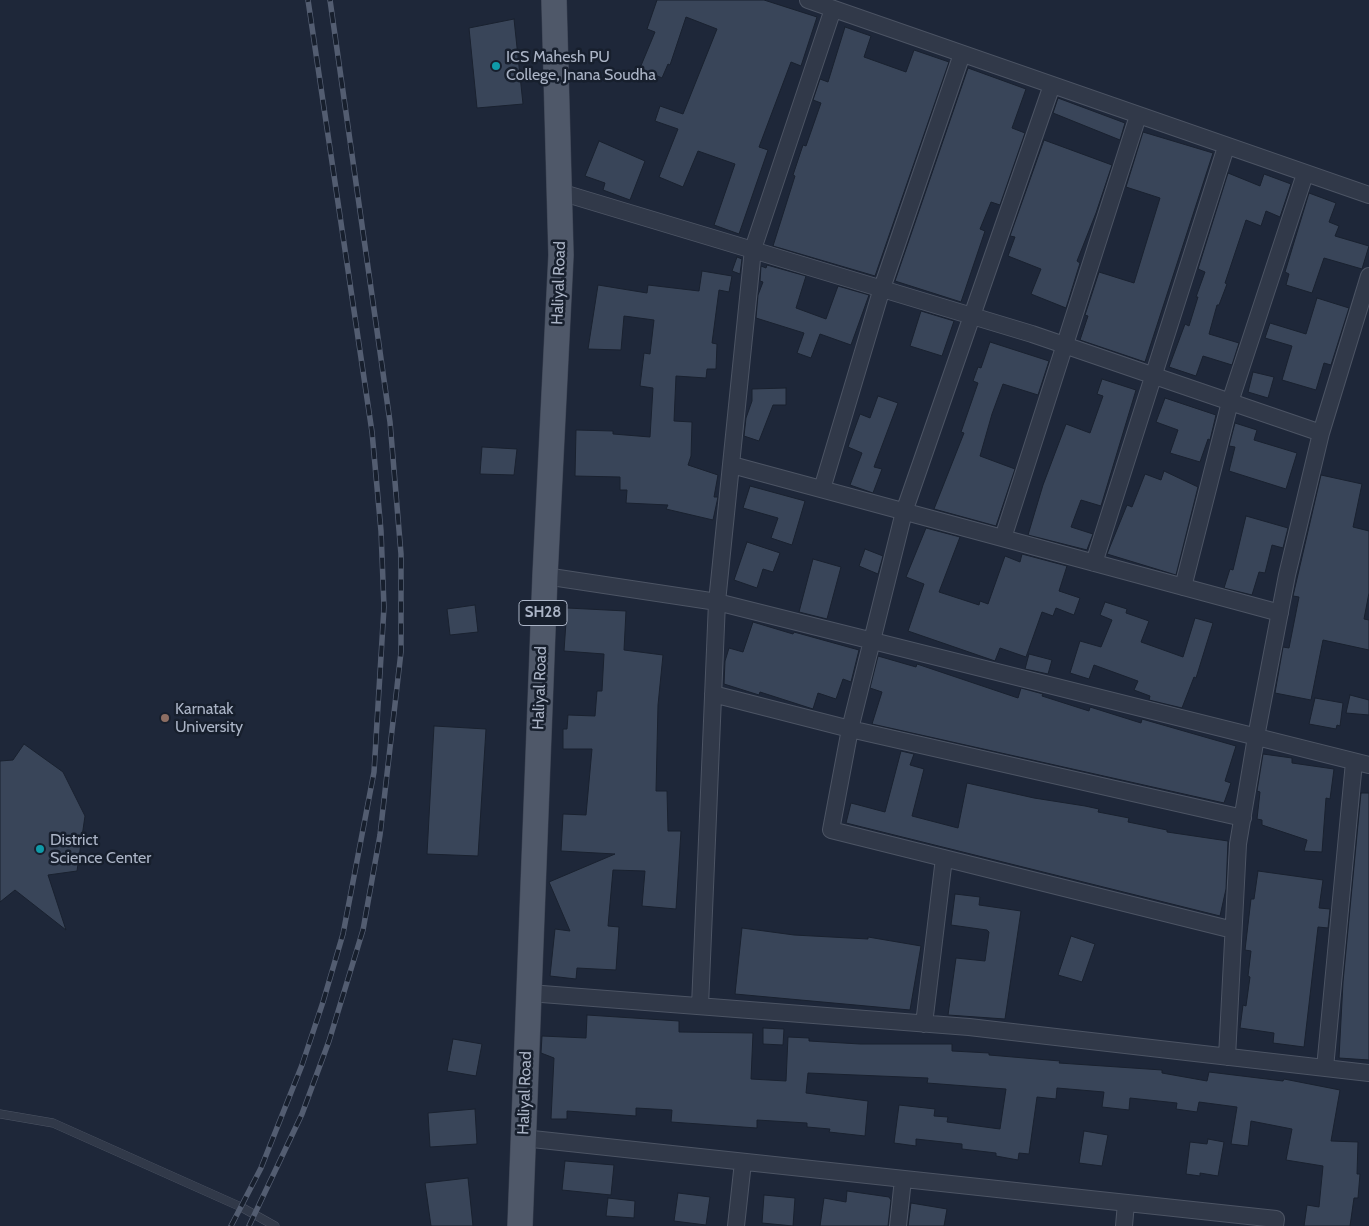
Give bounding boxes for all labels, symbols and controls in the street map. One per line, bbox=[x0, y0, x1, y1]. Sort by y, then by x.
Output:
place label: ICS Mahesh PU College, Jnana Soudha bbox=[506, 47, 656, 85]
marker: ICS Mahesh PU College, Jnana Soudha bbox=[490, 60, 502, 72]
street label: Haliyal Road bbox=[548, 241, 570, 325]
road number: SH28 bbox=[519, 600, 567, 626]
street label: Haliyal Road bbox=[529, 646, 551, 730]
place label: Karnatak University bbox=[175, 699, 243, 737]
marker: Karnatak University bbox=[159, 712, 171, 724]
place label: District Science Center bbox=[50, 830, 151, 868]
marker: District Science Center bbox=[34, 843, 46, 855]
street label: Haliyal Road bbox=[514, 1051, 536, 1135]

